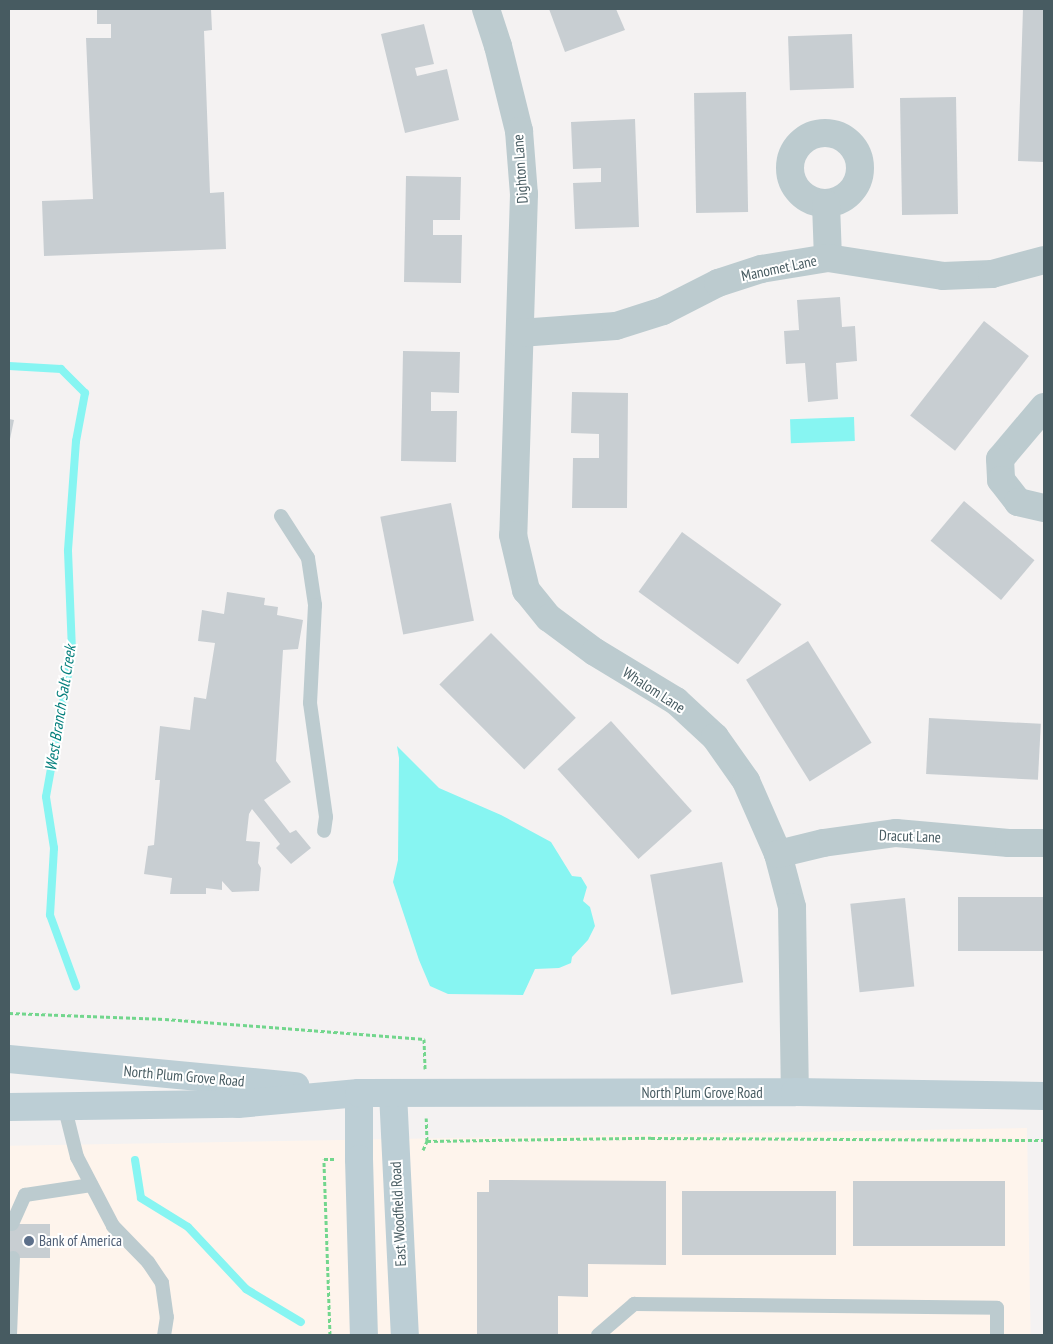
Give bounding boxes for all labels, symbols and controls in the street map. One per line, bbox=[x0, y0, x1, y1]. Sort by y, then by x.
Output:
street label: Dighton Lane bbox=[509, 134, 531, 204]
street label: Manomet Lane bbox=[740, 251, 818, 285]
water label: West Branch Salt Creek bbox=[41, 644, 79, 772]
street label: Whalom Lane bbox=[620, 663, 688, 717]
street label: Dracut Lane bbox=[879, 826, 941, 846]
street label: North Plum Grove Road bbox=[123, 1062, 245, 1090]
street label: North Plum Grove Road bbox=[641, 1084, 763, 1102]
street label: East Woodfield Road bbox=[386, 1161, 410, 1267]
place label: Bank of America bbox=[39, 1232, 123, 1250]
marker: Bank of America bbox=[23, 1235, 35, 1247]

